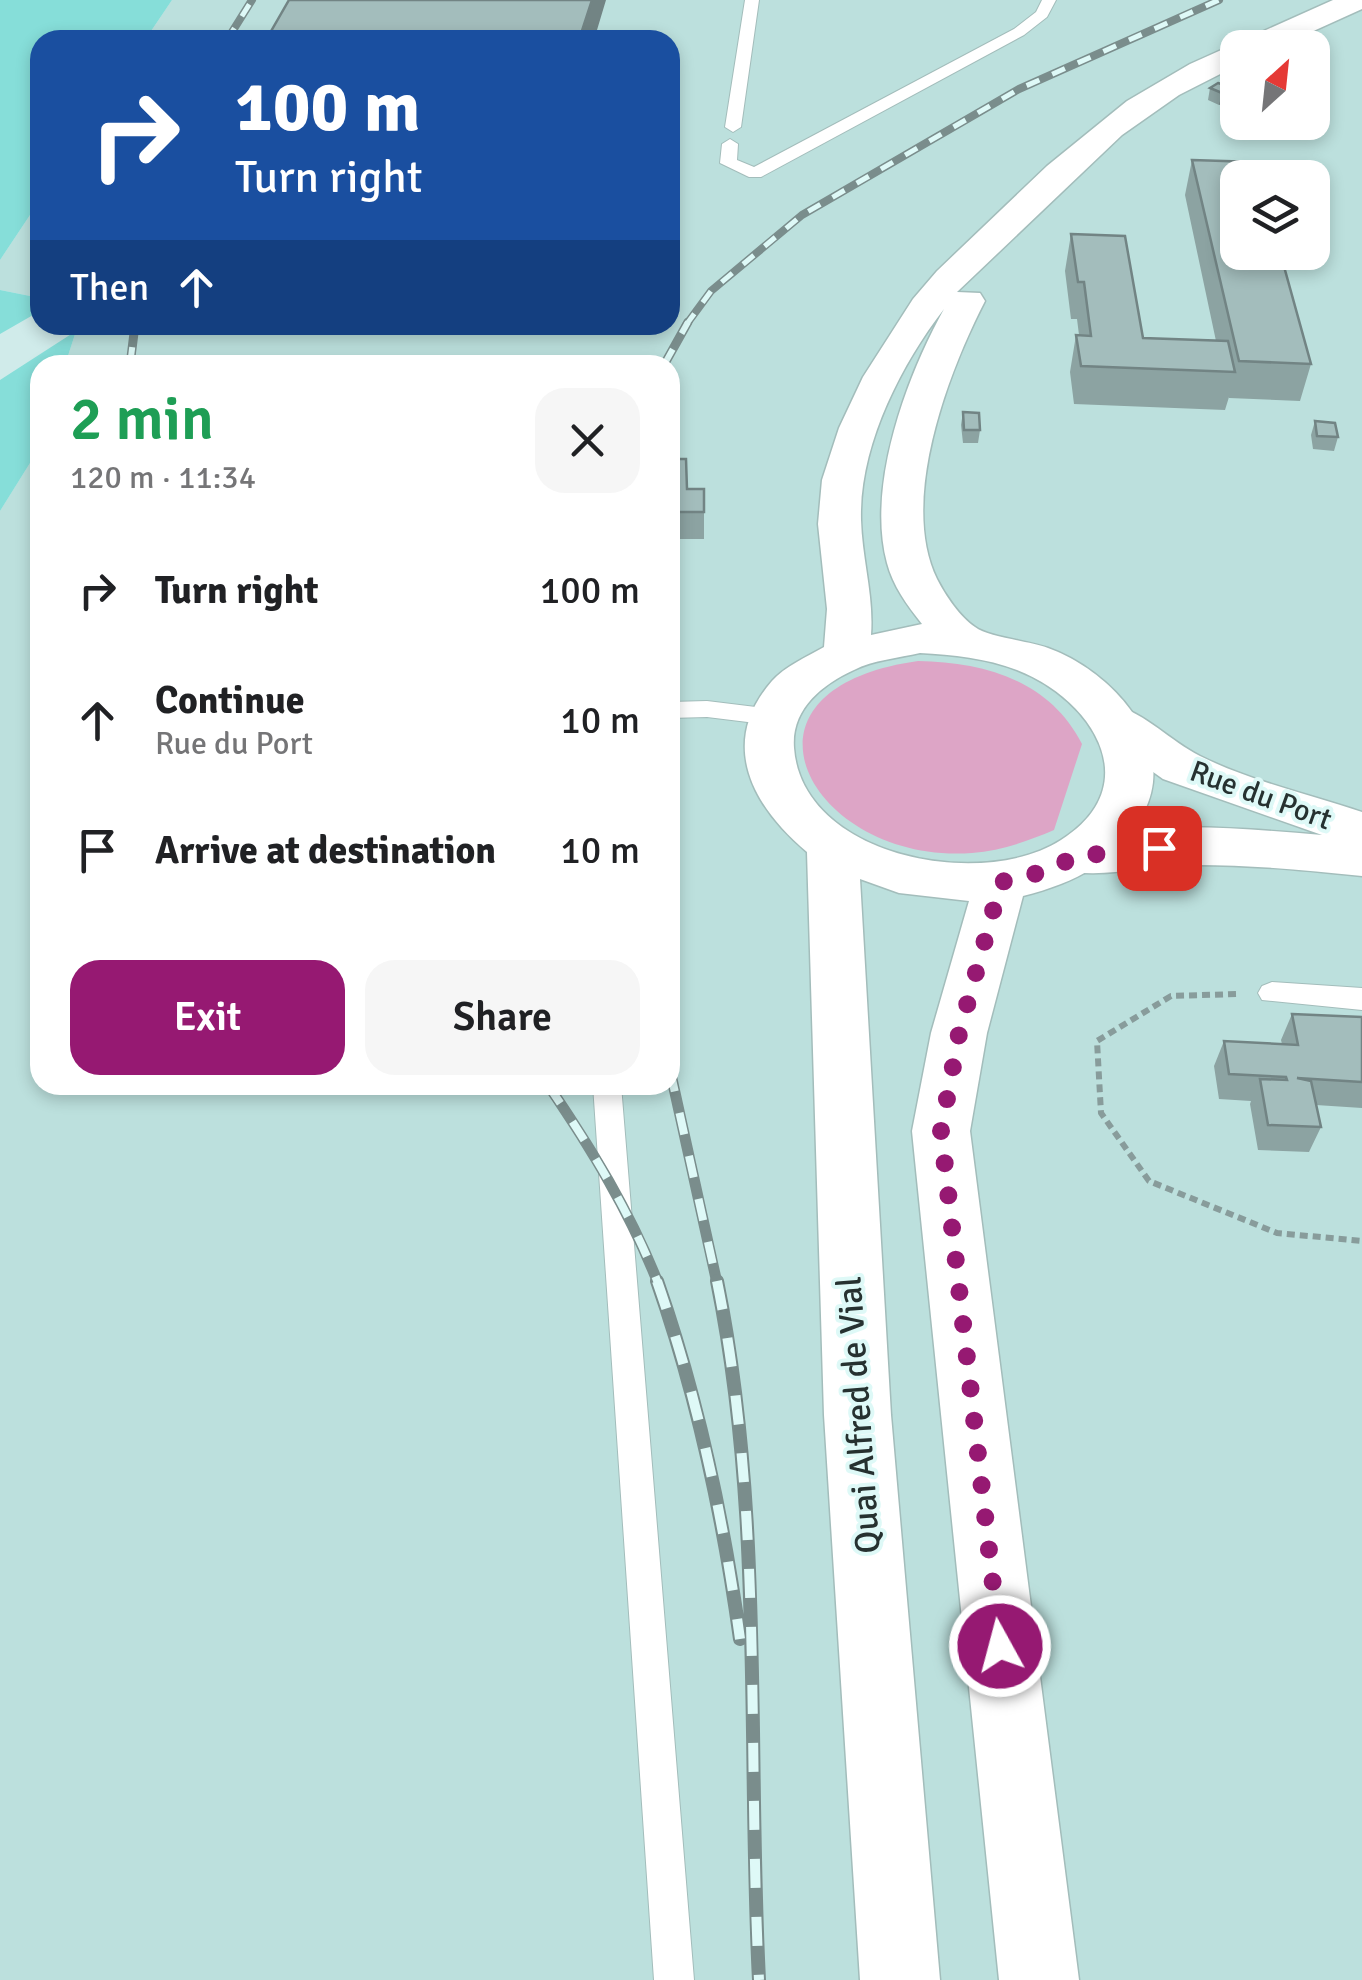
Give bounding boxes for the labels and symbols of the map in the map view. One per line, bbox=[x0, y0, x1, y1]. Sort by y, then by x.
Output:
north arrow bbox=[1220, 30, 1330, 140]
street label: Rue du Port bbox=[1185, 753, 1337, 838]
pin bbox=[1117, 806, 1202, 891]
street label: Quai Alfred de Vial bbox=[827, 1275, 890, 1555]
position arrow bbox=[948, 1594, 1052, 1698]

